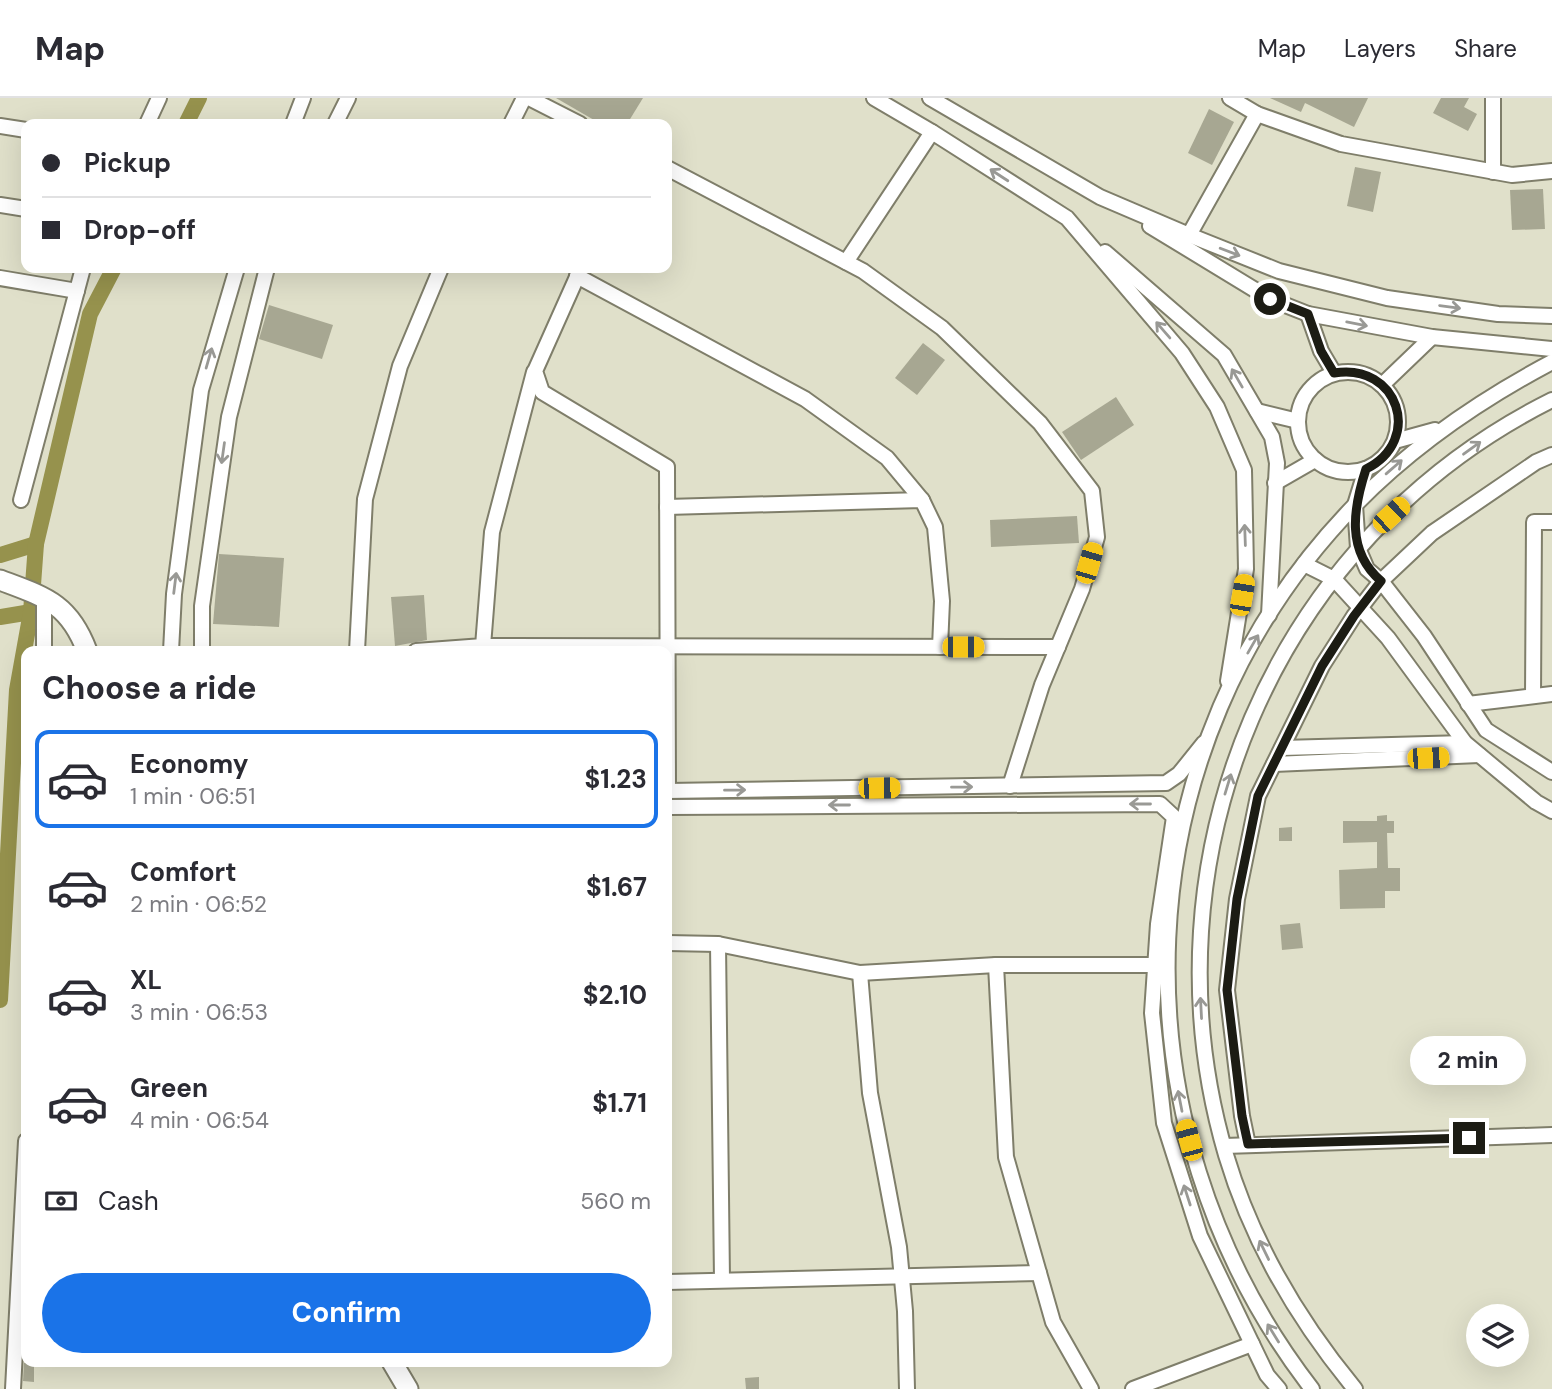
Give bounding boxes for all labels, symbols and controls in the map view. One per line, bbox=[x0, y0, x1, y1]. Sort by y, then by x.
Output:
text: Map bbox=[35, 27, 105, 70]
text: Map bbox=[1258, 33, 1306, 64]
text: Layers bbox=[1344, 33, 1416, 64]
text: Share bbox=[1454, 33, 1517, 64]
text: Pickup bbox=[84, 146, 171, 180]
one-way arrow bbox=[990, 168, 1010, 182]
text: Drop-off bbox=[84, 213, 196, 247]
one-way arrow bbox=[1219, 246, 1241, 259]
route start bbox=[1254, 283, 1286, 315]
one-way arrow bbox=[1438, 301, 1461, 314]
one-way arrow bbox=[1345, 318, 1368, 331]
one-way arrow bbox=[1155, 322, 1171, 340]
one-way arrow bbox=[204, 348, 217, 370]
one-way arrow bbox=[1230, 369, 1244, 389]
one-way arrow bbox=[217, 441, 230, 464]
one-way arrow bbox=[1463, 441, 1482, 456]
one-way arrow bbox=[1385, 459, 1403, 475]
car bbox=[1369, 493, 1414, 537]
one-way arrow bbox=[1239, 524, 1252, 547]
car bbox=[1074, 540, 1105, 586]
one-way arrow bbox=[169, 572, 182, 595]
car bbox=[1229, 572, 1256, 618]
one-way arrow bbox=[1247, 634, 1260, 655]
car bbox=[943, 637, 985, 658]
text: Choose a ride bbox=[42, 667, 257, 709]
text: Economy bbox=[130, 747, 248, 781]
car bbox=[1407, 747, 1450, 769]
icon: car bbox=[46, 748, 109, 811]
text: $1.23 bbox=[585, 762, 647, 796]
one-way arrow bbox=[1222, 773, 1235, 795]
car bbox=[858, 777, 901, 799]
one-way arrow bbox=[951, 780, 974, 793]
text: 1 min · 06:51 bbox=[130, 781, 255, 811]
one-way arrow bbox=[723, 783, 746, 797]
one-way arrow bbox=[1129, 797, 1152, 811]
one-way arrow bbox=[828, 798, 851, 811]
text: Comfort bbox=[130, 855, 236, 889]
icon: car bbox=[46, 856, 109, 919]
text: $1.67 bbox=[586, 870, 647, 904]
text: 2 min · 06:52 bbox=[130, 889, 267, 919]
text: XL bbox=[130, 963, 162, 997]
icon: car bbox=[46, 964, 109, 1027]
text: $2.10 bbox=[583, 978, 647, 1012]
text: 3 min · 06:53 bbox=[130, 997, 268, 1027]
one-way arrow bbox=[1194, 997, 1207, 1020]
callout: 2 min bbox=[1411, 1037, 1527, 1086]
text: 2 min bbox=[1438, 1045, 1498, 1075]
text: Green bbox=[130, 1071, 208, 1105]
icon: car bbox=[46, 1072, 109, 1135]
text: $1.71 bbox=[592, 1086, 647, 1120]
one-way arrow bbox=[1172, 1090, 1186, 1113]
text: 4 min · 06:54 bbox=[130, 1105, 269, 1135]
car bbox=[1174, 1117, 1205, 1163]
route end bbox=[1453, 1122, 1485, 1154]
icon: cash bbox=[42, 1182, 80, 1220]
text: Cash bbox=[98, 1184, 159, 1218]
one-way arrow bbox=[1180, 1185, 1192, 1207]
text: 560 m bbox=[580, 1186, 651, 1216]
one-way arrow bbox=[1256, 1240, 1269, 1261]
button: Confirm bbox=[42, 1273, 651, 1353]
map controls bbox=[1466, 1304, 1529, 1367]
button: layers bbox=[1466, 1304, 1529, 1367]
one-way arrow bbox=[1265, 1324, 1279, 1344]

